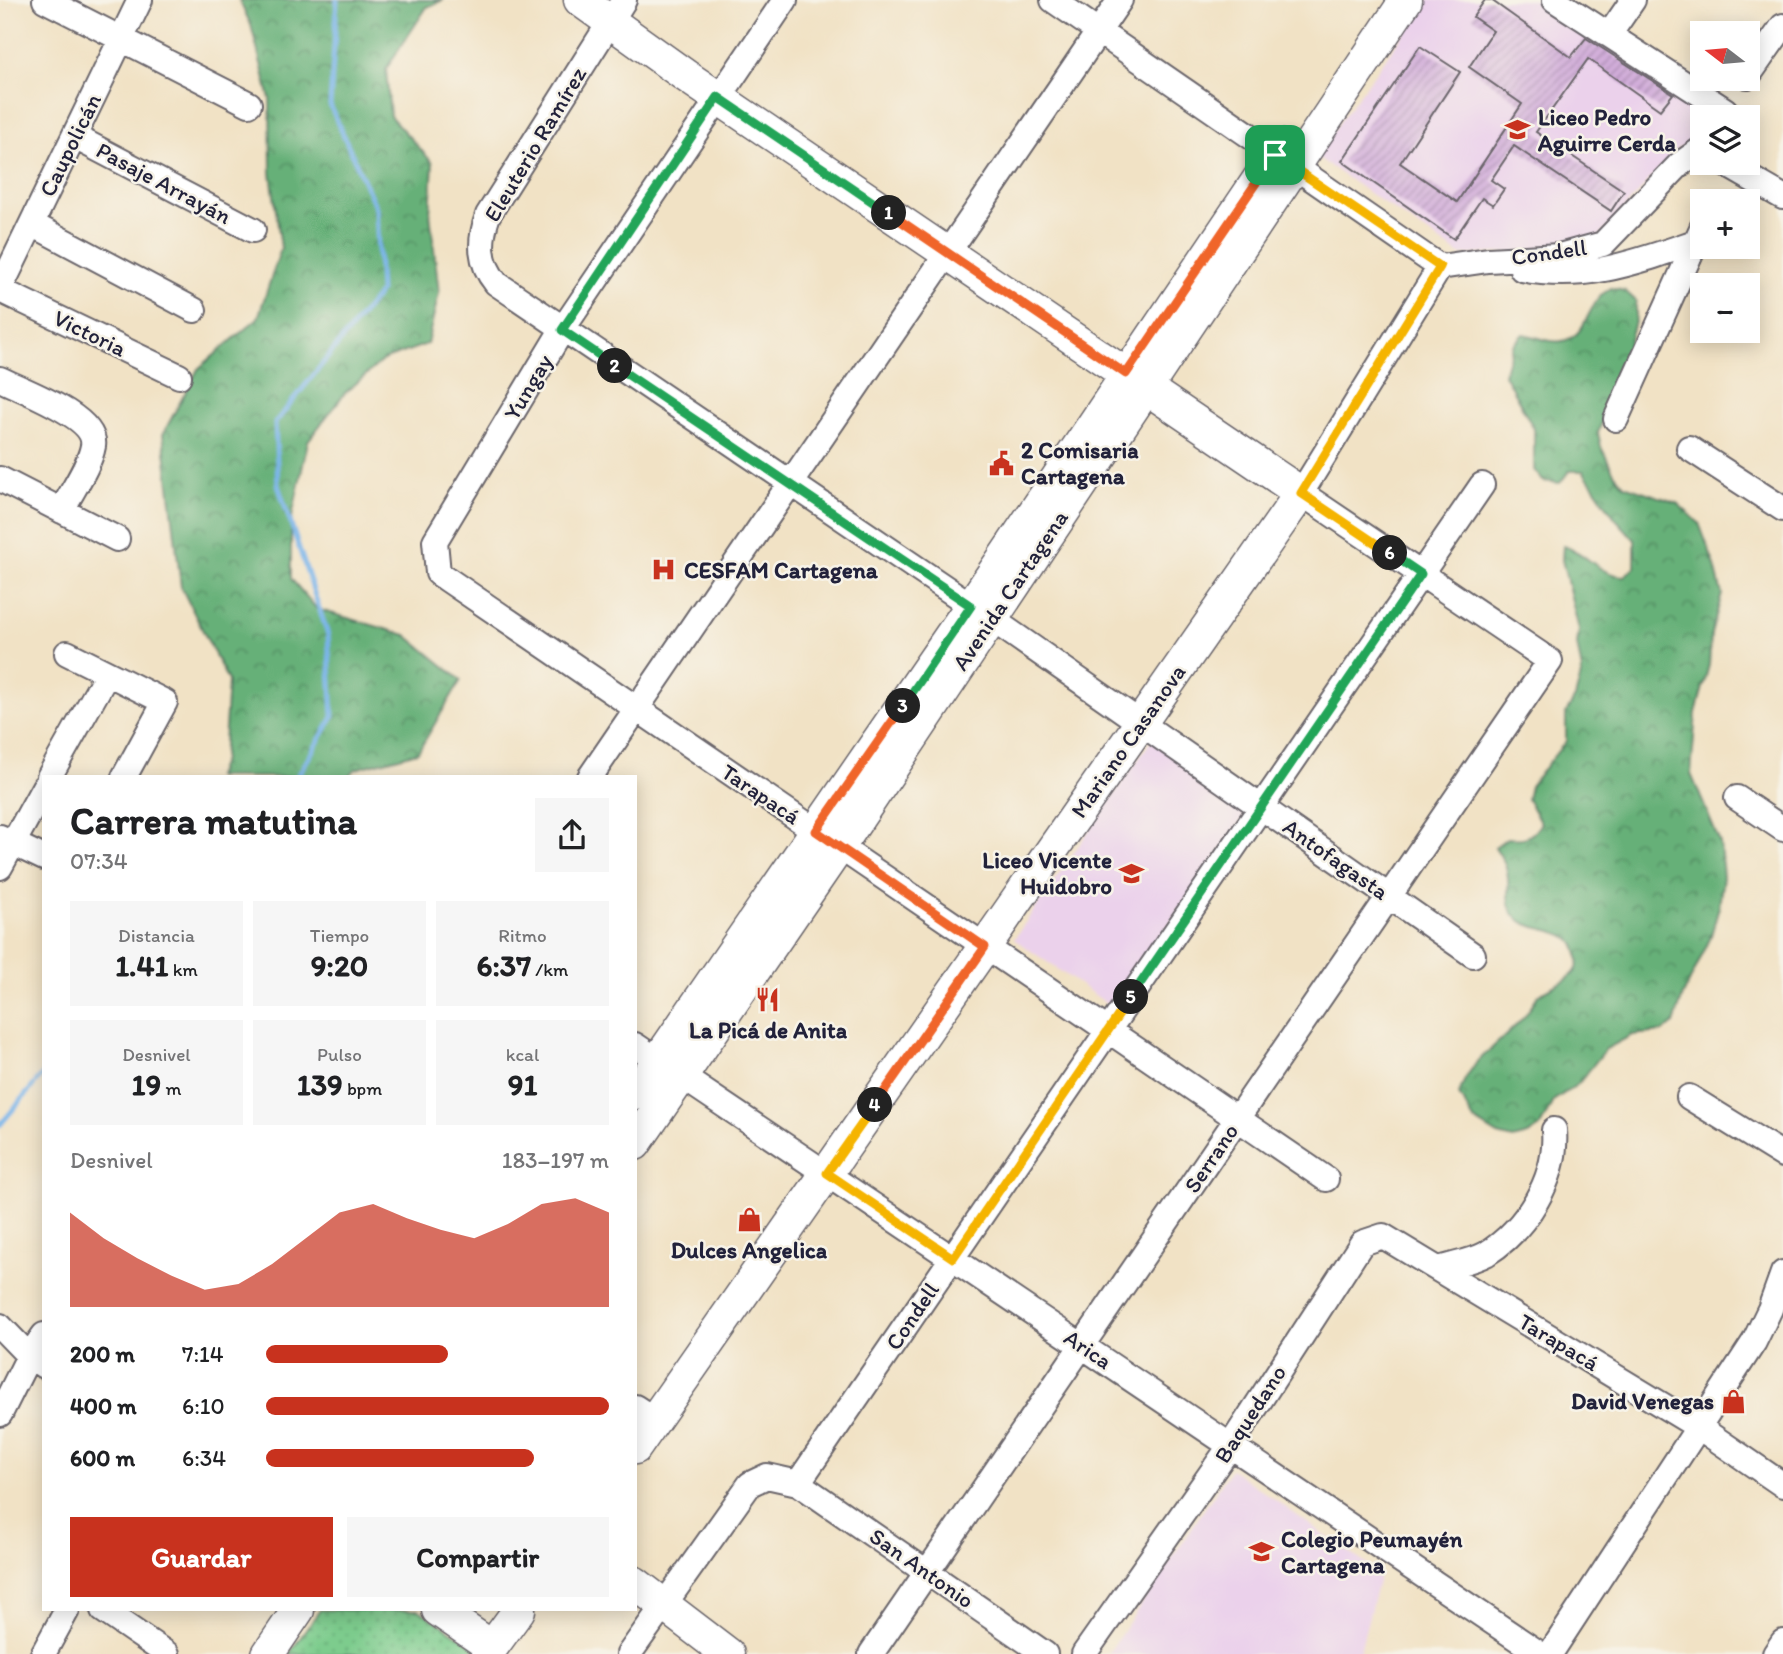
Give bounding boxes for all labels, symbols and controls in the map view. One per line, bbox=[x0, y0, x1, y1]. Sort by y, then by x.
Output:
north arrow bbox=[1690, 21, 1760, 91]
map controls bbox=[1690, 21, 1760, 343]
street label: Eleuterio Ramírez bbox=[478, 61, 592, 227]
street label: Caupolicán bbox=[33, 89, 107, 201]
place label: Liceo Pedro Aguirre Cerda bbox=[1537, 103, 1676, 157]
button: layers bbox=[1690, 105, 1760, 175]
school or university icon: Liceo Pedro Aguirre Cerda bbox=[1504, 116, 1532, 144]
pin bbox=[1245, 125, 1305, 185]
street label: Pasaje Arrayán bbox=[92, 136, 236, 230]
icon: arrive bbox=[1256, 136, 1294, 174]
button: + bbox=[1690, 189, 1760, 259]
pin: 1 bbox=[872, 196, 906, 230]
text: 1 bbox=[884, 201, 893, 224]
street label: Condell bbox=[1510, 233, 1589, 271]
button: − bbox=[1690, 273, 1760, 343]
street label: Victoria bbox=[49, 303, 131, 363]
pin: 2 bbox=[598, 348, 632, 384]
street label: Yungay bbox=[497, 349, 559, 425]
text: 2 bbox=[610, 354, 620, 377]
place label: 2 Comisaria Cartagena bbox=[1021, 436, 1139, 490]
public building icon: 2 Comisaria Cartagena bbox=[987, 449, 1015, 477]
street label: Avenida Cartagena bbox=[946, 504, 1074, 676]
pin: 6 bbox=[1372, 536, 1408, 570]
text: 6 bbox=[1384, 541, 1395, 564]
hospital icon: CESFAM Cartagena bbox=[650, 556, 678, 584]
place label: CESFAM Cartagena bbox=[684, 556, 879, 584]
street label: Mariano Casanova bbox=[1065, 659, 1191, 823]
pin: 3 bbox=[886, 688, 920, 724]
text: 3 bbox=[897, 694, 908, 717]
street label: Tarapacá bbox=[716, 757, 806, 831]
text: Carrera matutina bbox=[70, 798, 357, 844]
button: share bbox=[535, 798, 609, 872]
street label: Antofagasta bbox=[1278, 812, 1394, 906]
place label: Liceo Vicente Huidobro bbox=[982, 846, 1112, 900]
text: 07:34 bbox=[70, 847, 128, 875]
school or university icon: Liceo Vicente Huidobro bbox=[1118, 859, 1146, 887]
text: Distancia bbox=[118, 924, 195, 947]
text: Tiempo bbox=[310, 924, 369, 947]
text: Ritmo bbox=[498, 924, 547, 947]
text: 1.41 bbox=[115, 947, 168, 984]
text: 9:20 bbox=[311, 947, 368, 984]
text: 6:37 bbox=[477, 947, 531, 984]
text: km bbox=[168, 958, 198, 981]
text: /km bbox=[531, 958, 568, 981]
pin: 5 bbox=[1114, 979, 1148, 1014]
text: 5 bbox=[1126, 985, 1135, 1008]
restaurant icon: La Picá de Anita bbox=[754, 986, 782, 1014]
place label: La Picá de Anita bbox=[689, 1016, 848, 1044]
text: Desnivel bbox=[122, 1043, 191, 1066]
text: Pulso bbox=[317, 1043, 362, 1066]
text: kcal bbox=[506, 1043, 539, 1066]
text: 19 bbox=[132, 1066, 161, 1103]
text: 139 bbox=[297, 1066, 343, 1103]
text: 91 bbox=[508, 1066, 537, 1103]
text: m bbox=[161, 1077, 181, 1100]
text: bpm bbox=[343, 1077, 382, 1100]
pin: 4 bbox=[858, 1088, 892, 1122]
text: 4 bbox=[869, 1093, 880, 1116]
street label: Serrano bbox=[1178, 1118, 1244, 1198]
text: Desnivel bbox=[70, 1146, 153, 1174]
text: 183–197 m bbox=[502, 1146, 609, 1174]
shop icon: Dulces Angelica bbox=[735, 1206, 763, 1234]
place label: Dulces Angelica bbox=[671, 1236, 828, 1264]
street label: Condell bbox=[879, 1276, 945, 1355]
street label: Tarapacá bbox=[1514, 1307, 1604, 1377]
street label: Arica bbox=[1059, 1323, 1117, 1375]
text: 200 m bbox=[70, 1340, 135, 1368]
text: 7:14 bbox=[182, 1340, 224, 1368]
street label: Baquedano bbox=[1208, 1360, 1292, 1468]
place label: David Venegas bbox=[1571, 1387, 1714, 1415]
shop icon: David Venegas bbox=[1720, 1387, 1748, 1415]
text: 400 m bbox=[70, 1392, 137, 1420]
text: 6:10 bbox=[182, 1392, 225, 1420]
text: 600 m bbox=[70, 1444, 135, 1472]
text: 6:34 bbox=[182, 1444, 226, 1472]
button: Guardar bbox=[70, 1517, 333, 1597]
button: Compartir bbox=[347, 1517, 609, 1597]
street label: San Antonio bbox=[864, 1522, 980, 1614]
place label: Colegio Peumayén Cartagena bbox=[1281, 1525, 1463, 1579]
school or university icon: Colegio Peumayén Cartagena bbox=[1247, 1538, 1275, 1566]

